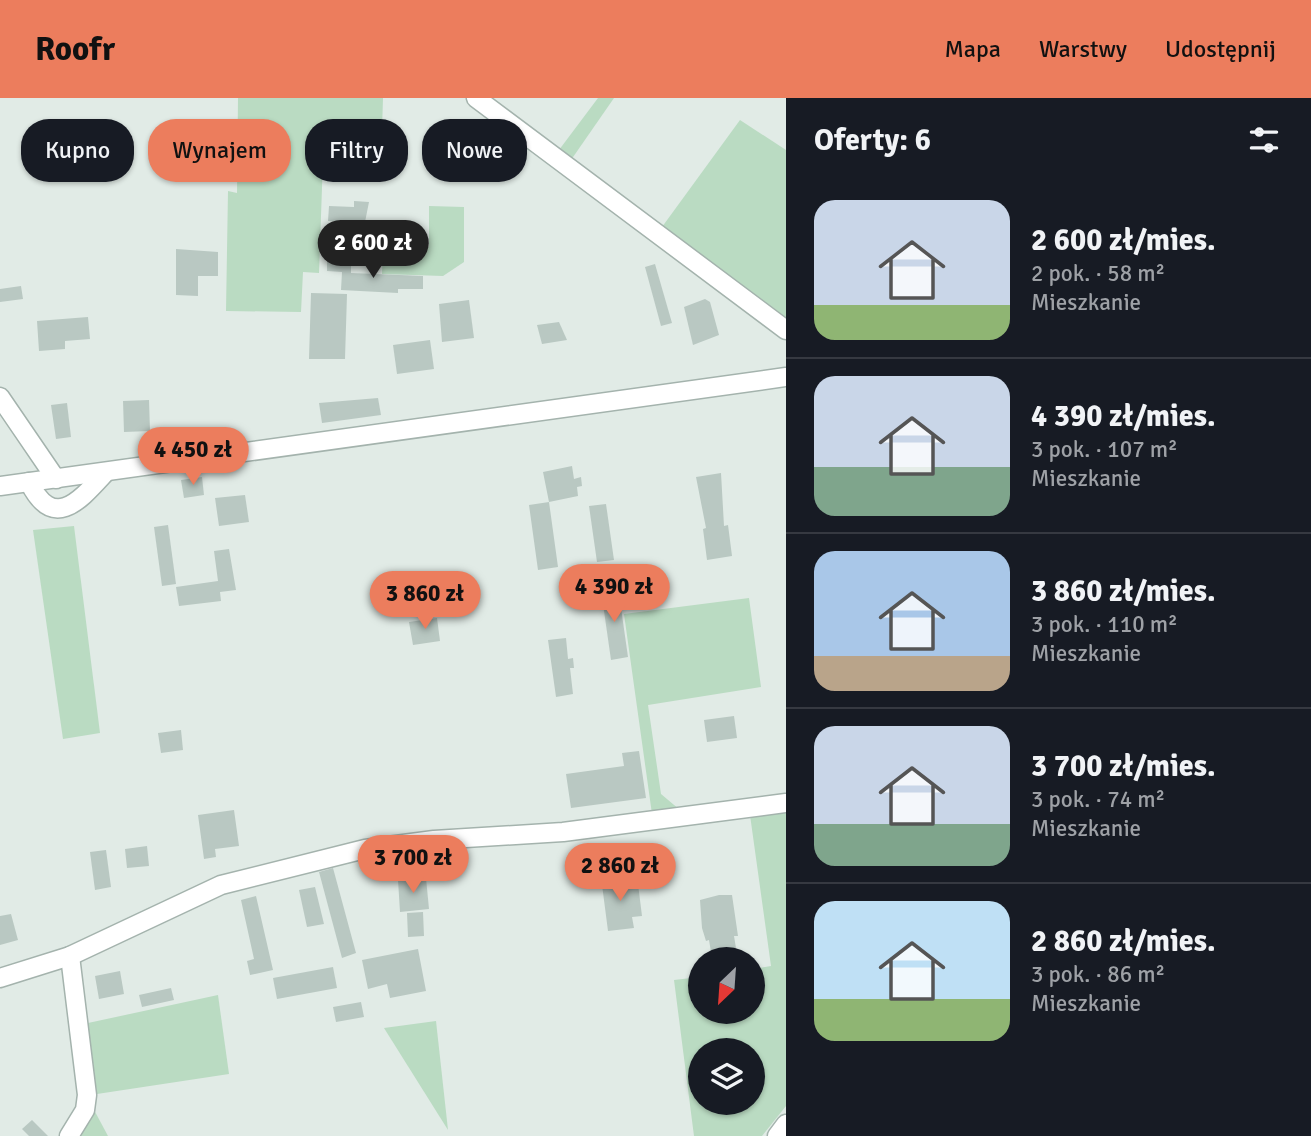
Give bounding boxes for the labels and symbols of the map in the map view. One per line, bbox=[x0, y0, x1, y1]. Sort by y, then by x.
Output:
pin: 2 600 zł bbox=[301, 220, 445, 280]
pin: 4 450 zł bbox=[121, 428, 265, 487]
pin: 4 390 zł bbox=[542, 564, 686, 624]
pin: 3 860 zł bbox=[353, 572, 497, 631]
pin: 3 700 zł bbox=[341, 836, 485, 895]
pin: 2 860 zł bbox=[548, 844, 692, 903]
north arrow bbox=[688, 947, 765, 1024]

